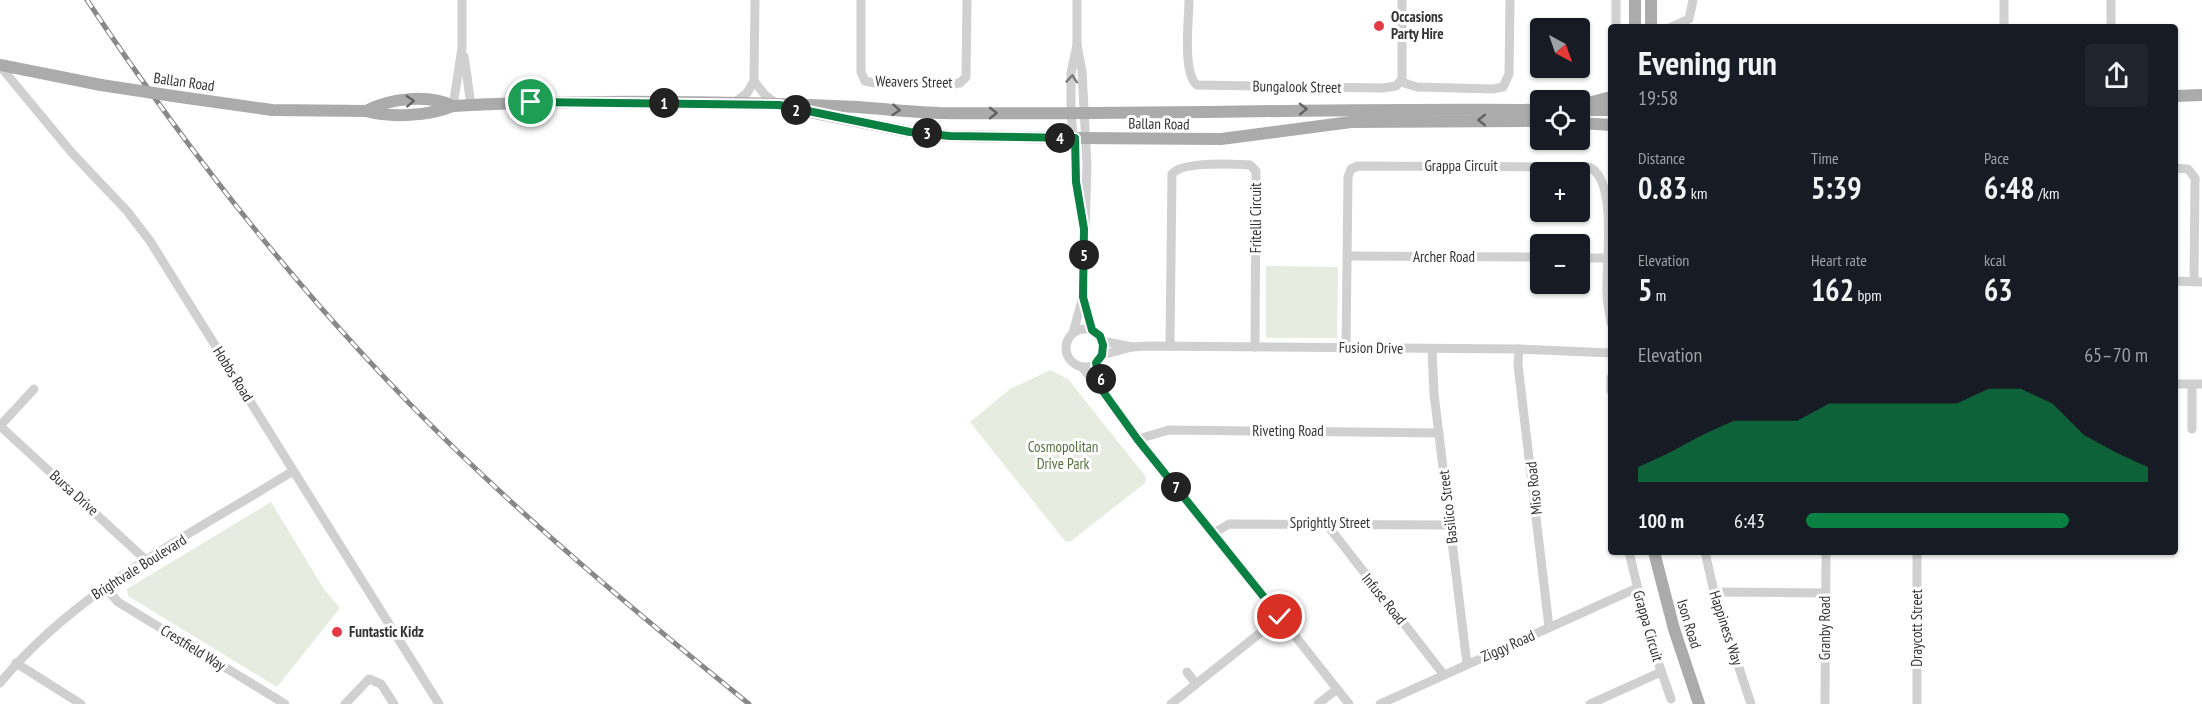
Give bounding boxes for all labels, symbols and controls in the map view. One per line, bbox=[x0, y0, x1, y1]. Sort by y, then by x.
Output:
place label: Occasions Party Hire bbox=[1391, 7, 1444, 43]
north arrow bbox=[1530, 18, 1590, 78]
map controls bbox=[1530, 18, 1590, 294]
marker: Occasions Party Hire bbox=[1372, 19, 1386, 33]
text: Evening run bbox=[1638, 41, 1777, 84]
button: share bbox=[2085, 44, 2148, 107]
street label: Ballan Road bbox=[152, 68, 216, 95]
street label: Weavers Street bbox=[875, 71, 953, 92]
one-way arrow bbox=[1065, 75, 1078, 84]
pin bbox=[505, 76, 556, 127]
street label: Bungalook Street bbox=[1252, 76, 1342, 97]
icon: arrive bbox=[514, 85, 547, 118]
text: 19:58 bbox=[1638, 85, 1678, 111]
pin: 1 bbox=[649, 88, 679, 118]
button: locate bbox=[1530, 90, 1590, 150]
text: 1 bbox=[660, 93, 668, 113]
one-way arrow bbox=[405, 94, 414, 107]
pin: 2 bbox=[781, 95, 811, 125]
text: 2 bbox=[792, 100, 800, 120]
one-way arrow bbox=[891, 103, 900, 116]
one-way arrow bbox=[1299, 103, 1308, 116]
one-way arrow bbox=[989, 107, 998, 119]
street label: Ballan Road bbox=[1128, 113, 1190, 134]
one-way arrow bbox=[1478, 114, 1487, 126]
pin: 3 bbox=[912, 118, 942, 148]
text: 3 bbox=[923, 123, 931, 143]
pin: 4 bbox=[1045, 123, 1075, 153]
text: 4 bbox=[1056, 128, 1064, 148]
text: Distance bbox=[1638, 148, 1685, 168]
text: Time bbox=[1811, 148, 1839, 168]
text: Pace bbox=[1984, 148, 2009, 168]
street label: Grappa Circuit bbox=[1424, 156, 1498, 175]
button: + bbox=[1530, 162, 1590, 222]
text: 0.83 bbox=[1638, 168, 1687, 207]
text: 5:39 bbox=[1811, 168, 1862, 207]
text: 6:48 bbox=[1984, 168, 2035, 207]
street label: Fritelli Circuit bbox=[1246, 183, 1265, 253]
text: km bbox=[1687, 183, 1707, 203]
text: /km bbox=[2035, 183, 2059, 203]
button: − bbox=[1530, 234, 1590, 294]
pin: 5 bbox=[1069, 240, 1099, 270]
text: 5 bbox=[1080, 245, 1088, 265]
street label: Archer Road bbox=[1413, 247, 1475, 266]
text: Elevation bbox=[1638, 250, 1689, 270]
text: Heart rate bbox=[1811, 250, 1867, 270]
text: kcal bbox=[1984, 250, 2006, 270]
text: 5 bbox=[1638, 270, 1652, 309]
text: 162 bbox=[1811, 270, 1854, 309]
text: 63 bbox=[1984, 270, 2013, 309]
text: m bbox=[1652, 285, 1666, 305]
text: bpm bbox=[1854, 285, 1882, 305]
street label: Fusion Drive bbox=[1339, 337, 1403, 358]
text: Elevation bbox=[1638, 342, 1702, 368]
text: 65–70 m bbox=[2084, 342, 2148, 368]
street label: Hobbs Road bbox=[209, 343, 258, 405]
pin: 6 bbox=[1086, 364, 1116, 394]
text: 6 bbox=[1097, 369, 1105, 389]
street label: Riveting Road bbox=[1252, 421, 1324, 440]
park label: Cosmopolitan Drive Park bbox=[1028, 437, 1098, 473]
street label: Miso Road bbox=[1521, 461, 1546, 515]
street label: Bursa Drive bbox=[46, 466, 103, 519]
street label: Basilico Street bbox=[1434, 469, 1461, 545]
pin: 7 bbox=[1161, 472, 1191, 502]
text: 7 bbox=[1172, 477, 1180, 497]
text: 100 m bbox=[1638, 508, 1684, 534]
text: 6:43 bbox=[1734, 508, 1765, 534]
street label: Sprightly Street bbox=[1290, 513, 1370, 532]
street label: Brightvale Boulevard bbox=[88, 530, 190, 603]
street label: Infuse Road bbox=[1358, 569, 1411, 628]
street label: Grappa Circuit bbox=[1629, 588, 1668, 664]
street label: Happiness Way bbox=[1705, 588, 1748, 668]
street label: Draycott Street bbox=[1907, 589, 1926, 667]
pin bbox=[1254, 591, 1305, 642]
street label: Granby Road bbox=[1815, 596, 1834, 660]
street label: Ison Road bbox=[1673, 597, 1706, 651]
icon: check bbox=[1263, 600, 1296, 633]
street label: Crestfield Way bbox=[157, 620, 230, 675]
place label: Funtastic Kidz bbox=[349, 622, 424, 641]
marker: Funtastic Kidz bbox=[330, 625, 344, 639]
street label: Ziggy Road bbox=[1478, 625, 1538, 666]

